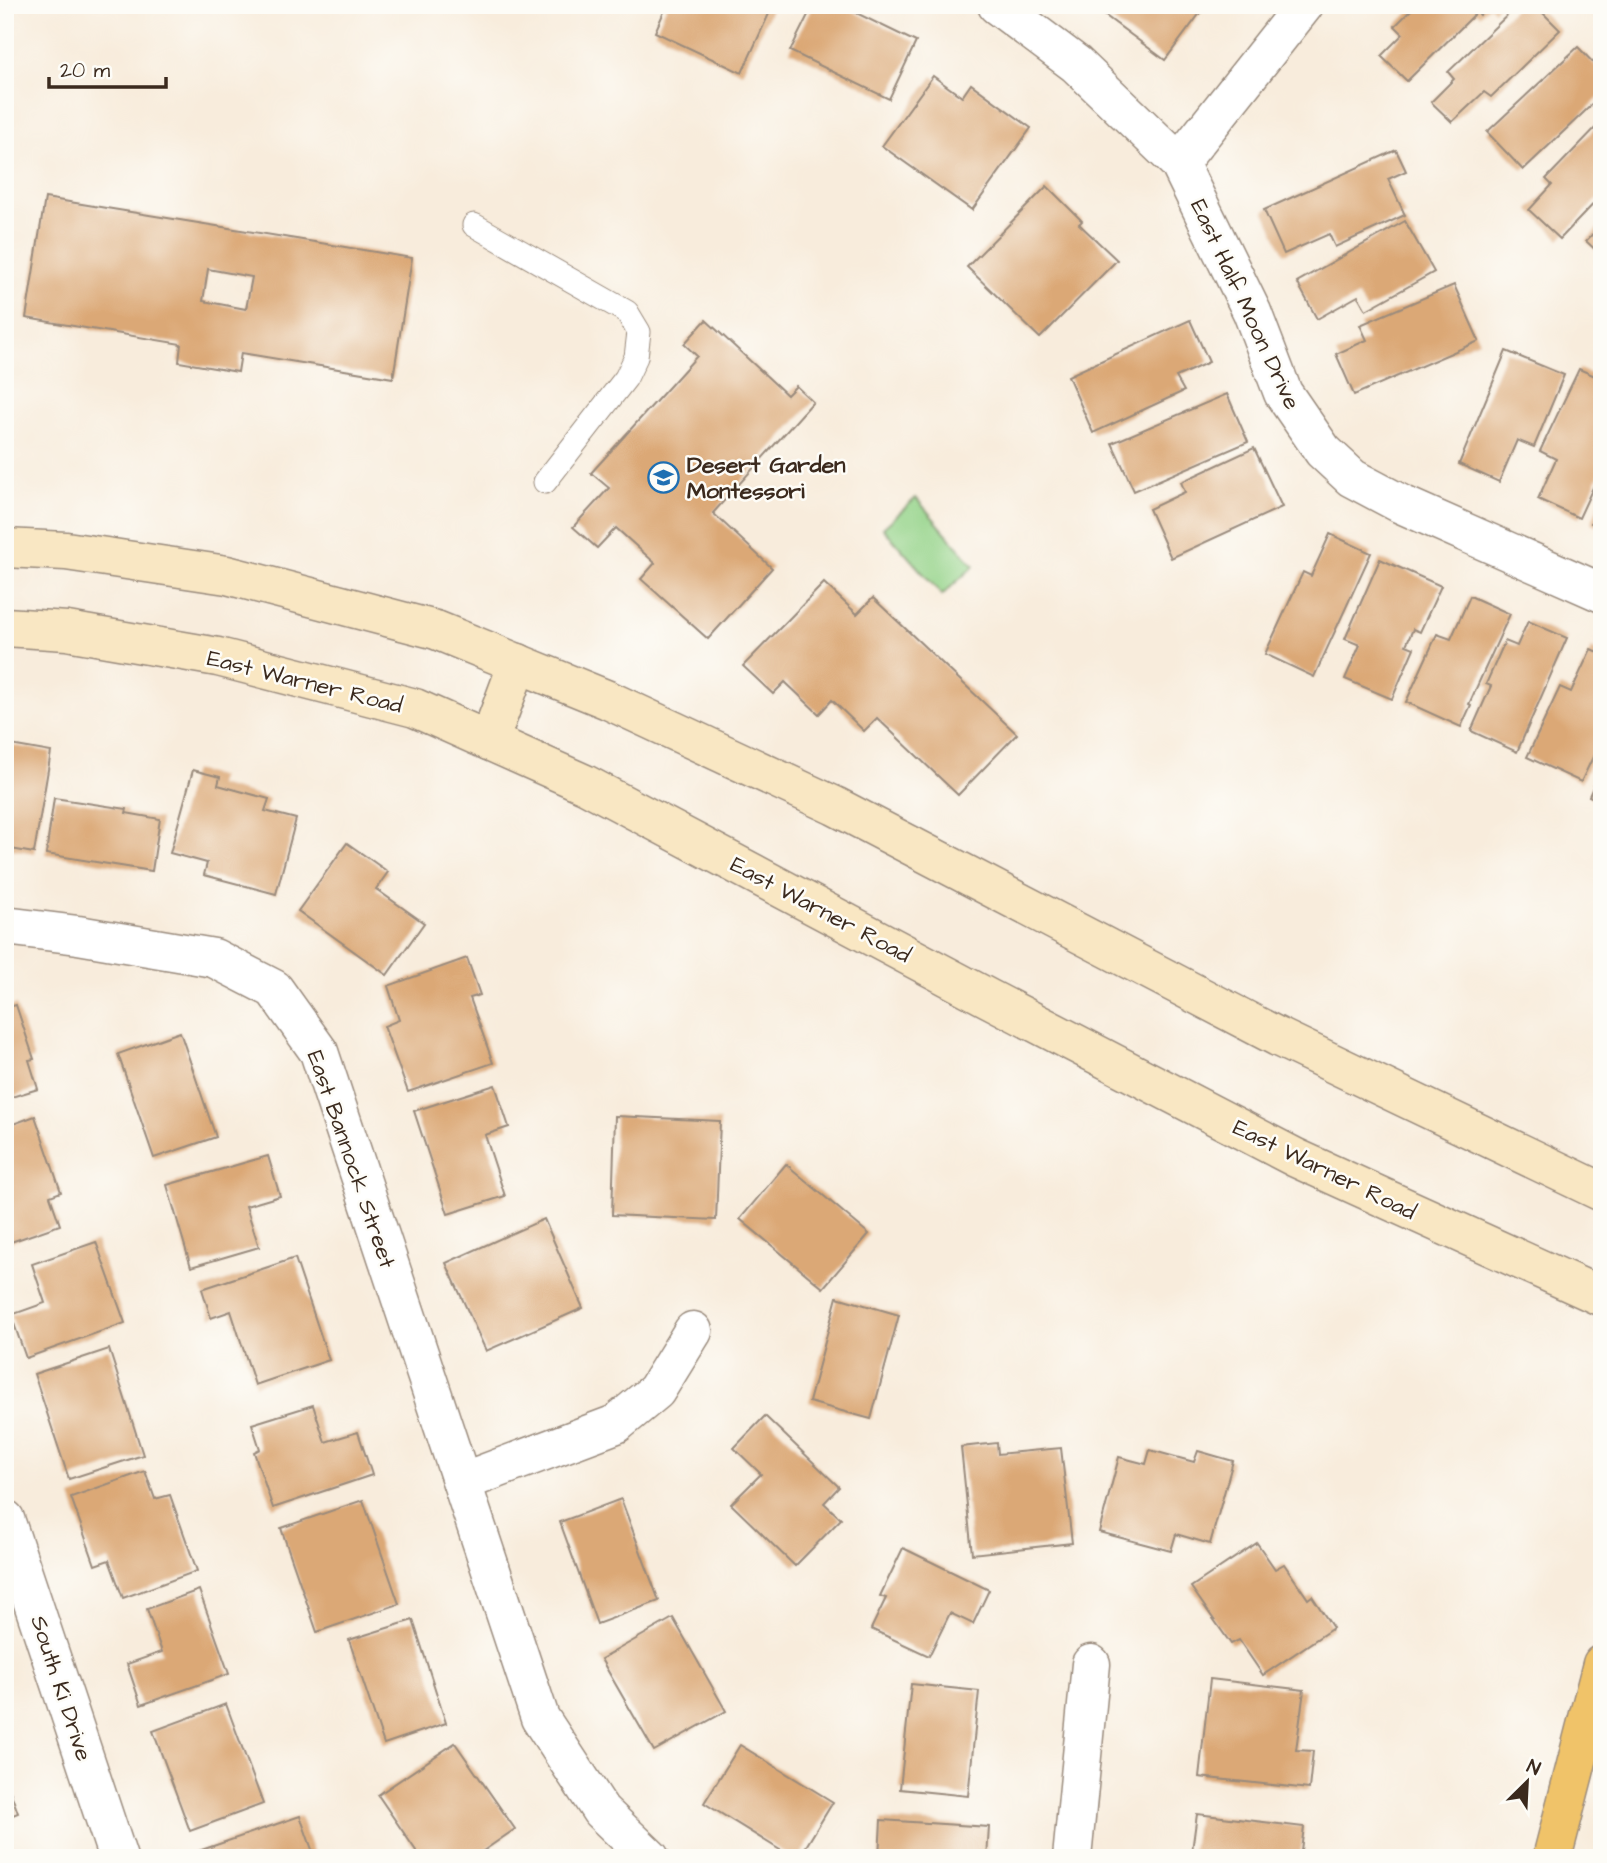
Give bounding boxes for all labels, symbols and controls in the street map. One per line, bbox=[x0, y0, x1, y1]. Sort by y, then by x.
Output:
scale bar bbox=[49, 46, 166, 90]
text: 20 m bbox=[60, 56, 111, 85]
street label: East Half Moon Drive bbox=[1182, 194, 1308, 415]
place label: Desert Garden Montessori bbox=[687, 449, 846, 507]
school or university icon: Desert Garden Montessori bbox=[647, 460, 681, 494]
street label: East Warner Road bbox=[204, 642, 406, 722]
street label: East Warner Road bbox=[725, 849, 917, 971]
street label: East Bannock Street bbox=[299, 1046, 404, 1273]
street label: East Warner Road bbox=[1228, 1112, 1422, 1228]
street label: South Ki Drive bbox=[22, 1611, 100, 1765]
north arrow bbox=[1492, 1748, 1562, 1818]
text: N bbox=[1522, 1753, 1544, 1783]

